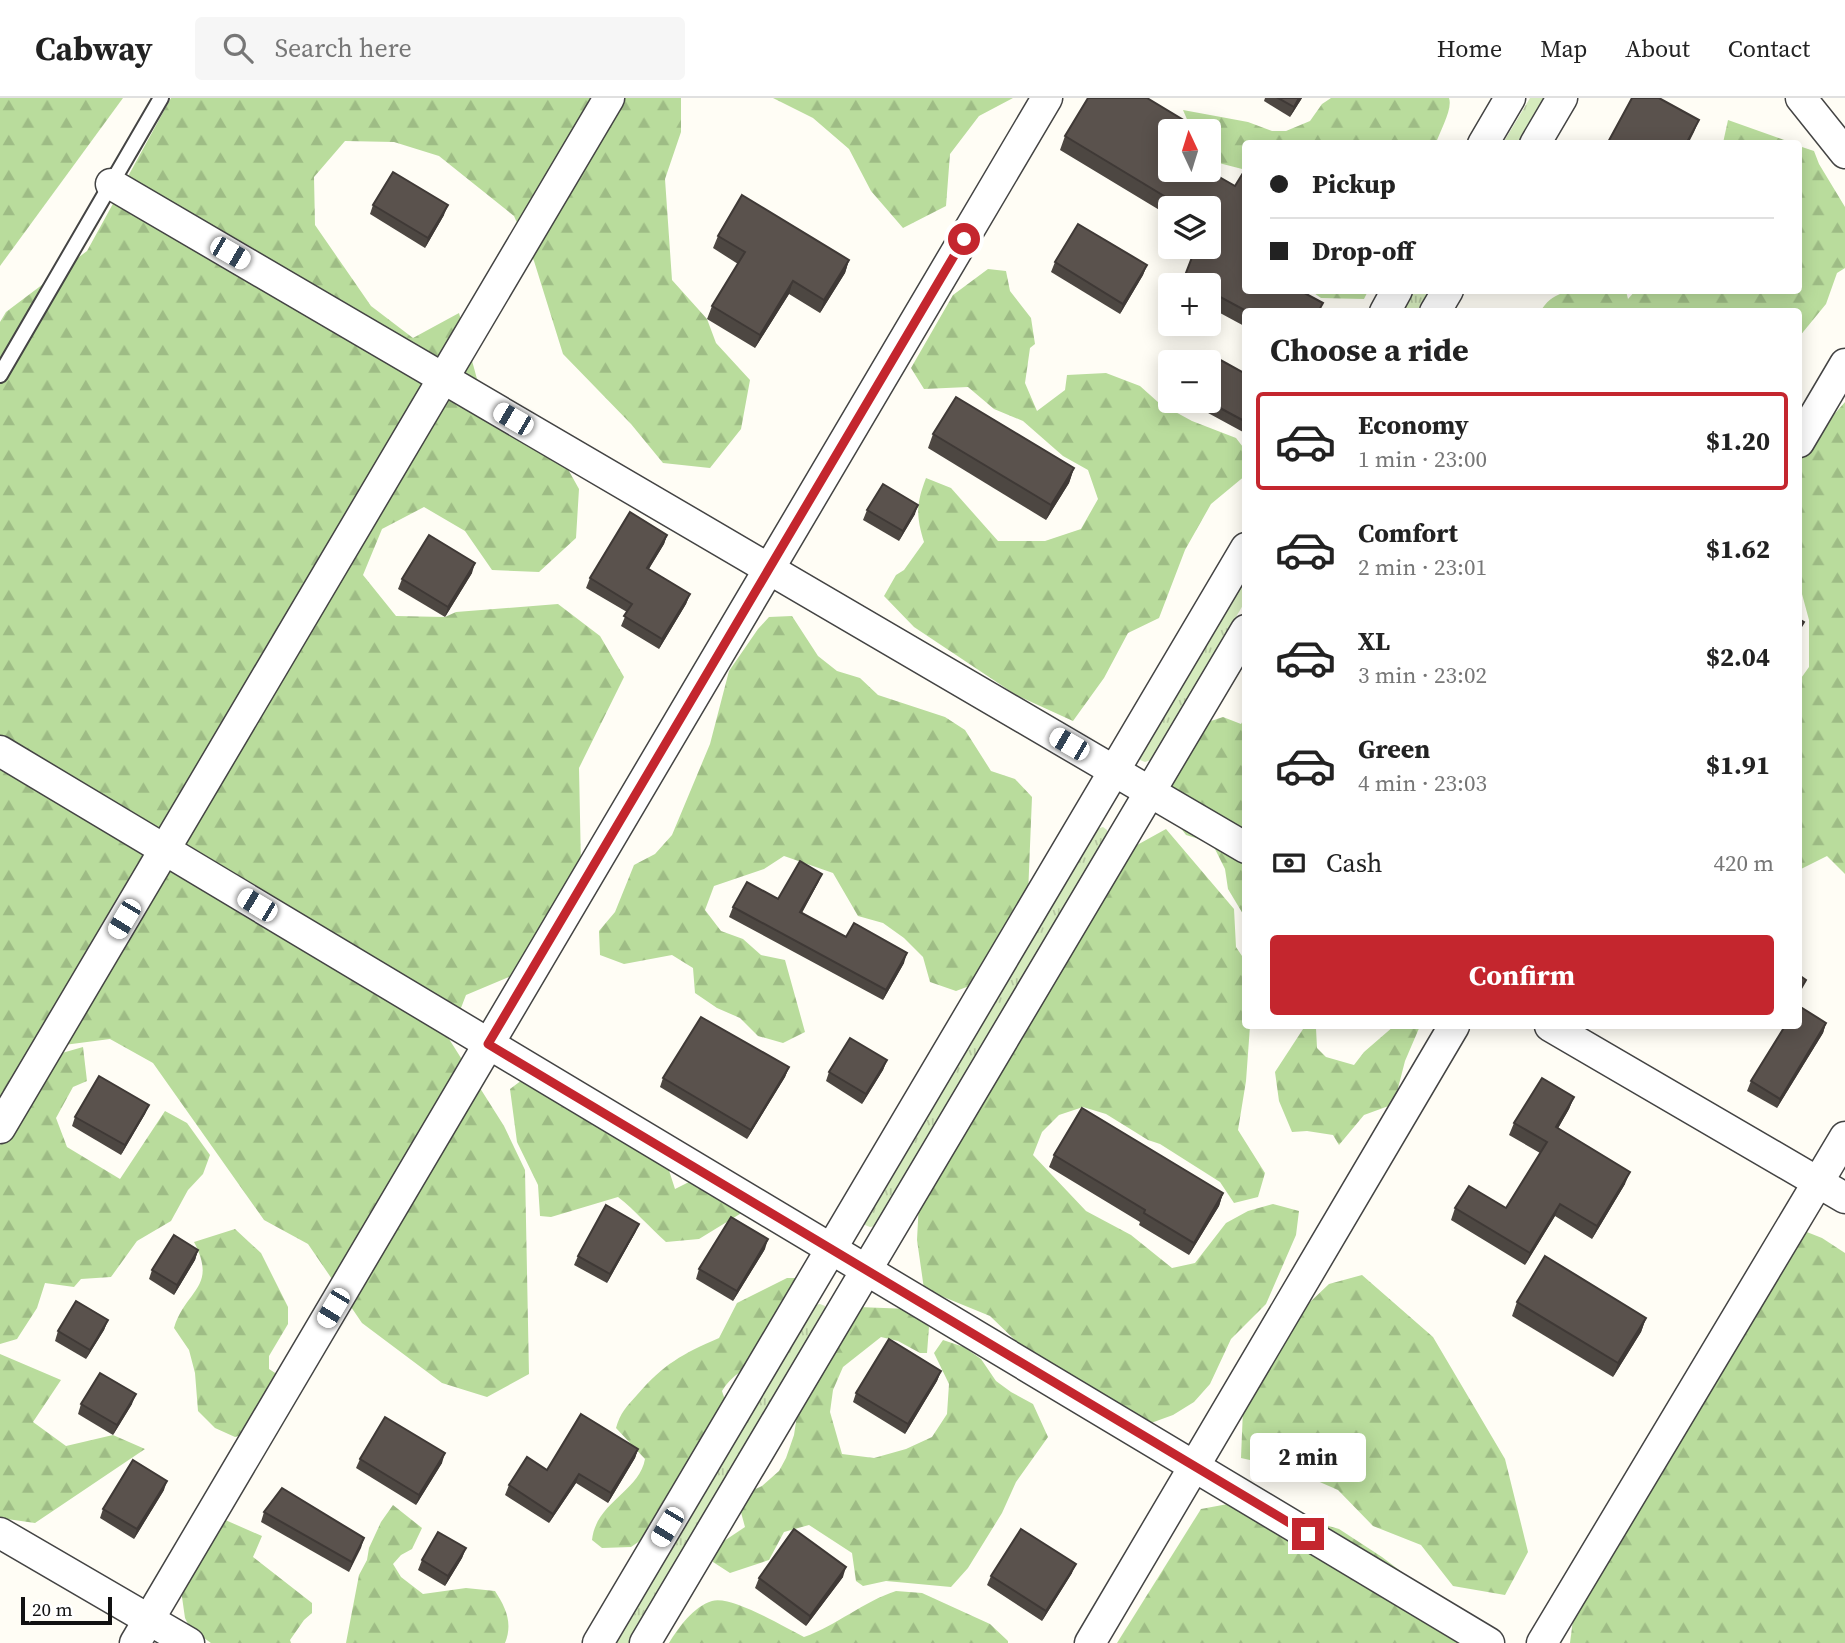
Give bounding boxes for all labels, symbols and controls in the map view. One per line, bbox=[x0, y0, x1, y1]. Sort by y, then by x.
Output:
search box bbox=[195, 17, 685, 80]
text: Cabway bbox=[35, 26, 153, 71]
icon: search bbox=[219, 29, 257, 67]
text: Search here bbox=[275, 30, 412, 66]
text: Home bbox=[1437, 32, 1502, 65]
text: Map bbox=[1540, 32, 1587, 65]
text: About bbox=[1625, 32, 1690, 65]
text: Contact bbox=[1728, 32, 1810, 65]
north arrow bbox=[1158, 119, 1222, 182]
map controls bbox=[1158, 119, 1221, 413]
text: Pickup bbox=[1312, 166, 1396, 202]
button: layers bbox=[1158, 196, 1221, 259]
route start bbox=[948, 223, 980, 255]
car bbox=[207, 233, 254, 273]
text: Drop-off bbox=[1312, 233, 1414, 269]
button: + bbox=[1158, 273, 1221, 336]
text: Choose a ride bbox=[1270, 328, 1469, 372]
button: − bbox=[1158, 350, 1221, 413]
car bbox=[490, 399, 537, 439]
text: Economy bbox=[1358, 407, 1469, 443]
icon: car bbox=[1274, 410, 1337, 473]
text: $1.20 bbox=[1706, 423, 1770, 459]
text: 1 min · 23:00 bbox=[1358, 443, 1487, 475]
text: Comfort bbox=[1358, 515, 1458, 551]
icon: car bbox=[1274, 518, 1337, 581]
text: $1.62 bbox=[1706, 531, 1770, 567]
text: 2 min · 23:01 bbox=[1358, 551, 1487, 583]
text: XL bbox=[1358, 623, 1390, 659]
icon: car bbox=[1274, 626, 1337, 689]
text: $2.04 bbox=[1706, 639, 1770, 675]
text: 3 min · 23:02 bbox=[1358, 659, 1487, 691]
car bbox=[1046, 724, 1093, 764]
text: Green bbox=[1358, 731, 1430, 767]
icon: car bbox=[1274, 734, 1337, 797]
text: $1.91 bbox=[1706, 747, 1770, 783]
text: 4 min · 23:03 bbox=[1358, 767, 1487, 799]
icon: cash bbox=[1270, 844, 1308, 882]
text: Cash bbox=[1326, 845, 1382, 881]
text: 420 m bbox=[1713, 847, 1774, 879]
car bbox=[234, 885, 281, 925]
car bbox=[105, 896, 144, 942]
button: Confirm bbox=[1270, 935, 1774, 1015]
car bbox=[314, 1285, 353, 1331]
callout: 2 min bbox=[1250, 1432, 1366, 1482]
text: 2 min bbox=[1278, 1441, 1338, 1473]
car bbox=[648, 1504, 687, 1550]
route end bbox=[1292, 1518, 1324, 1550]
scale bar bbox=[21, 1594, 112, 1626]
text: 20 m bbox=[32, 1596, 73, 1622]

